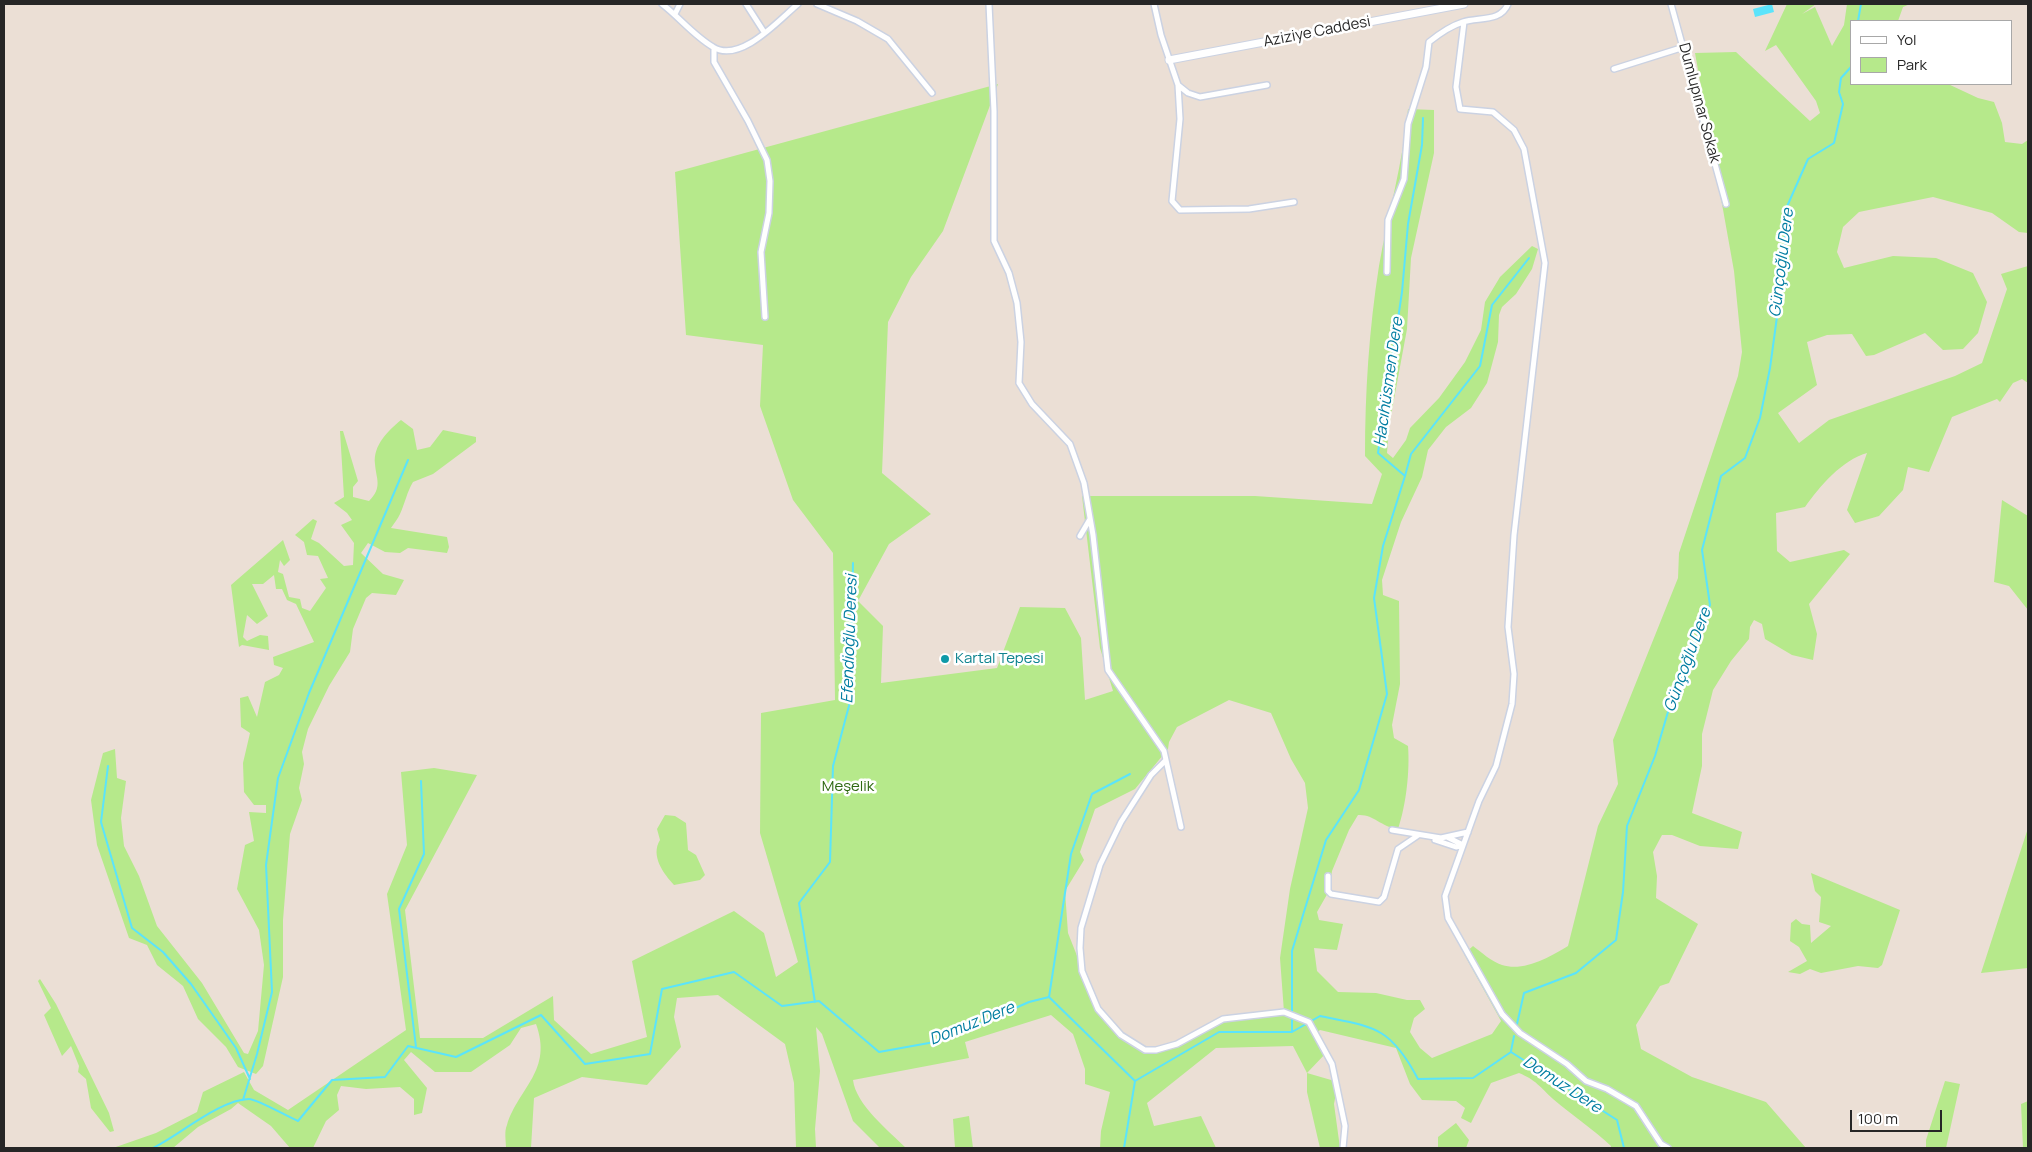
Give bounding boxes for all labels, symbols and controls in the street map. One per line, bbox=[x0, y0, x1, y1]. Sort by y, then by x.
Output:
street label: Aziziye Caddesi bbox=[1262, 13, 1372, 51]
legend bbox=[1850, 20, 2012, 85]
text: Yol bbox=[1897, 29, 1917, 50]
street label: Dumlupınar Sokak bbox=[1674, 41, 1724, 165]
text: Park bbox=[1897, 54, 1927, 75]
water label: Günçoğlu Dere bbox=[1766, 208, 1798, 318]
water label: Hacıhüsmen Dere bbox=[1370, 316, 1408, 448]
water label: Efendioğlu Deresi bbox=[838, 574, 862, 704]
water label: Günçoğlu Dere bbox=[1660, 605, 1716, 715]
place label: Kartal Tepesi bbox=[955, 650, 1044, 668]
marker: Kartal Tepesi bbox=[939, 653, 951, 665]
park label: Meşelik bbox=[822, 778, 874, 796]
water label: Domuz Dere bbox=[927, 998, 1017, 1050]
water label: Domuz Dere bbox=[1519, 1052, 1605, 1118]
scale bar bbox=[1852, 1100, 1944, 1132]
text: 100 m bbox=[1858, 1108, 1898, 1129]

